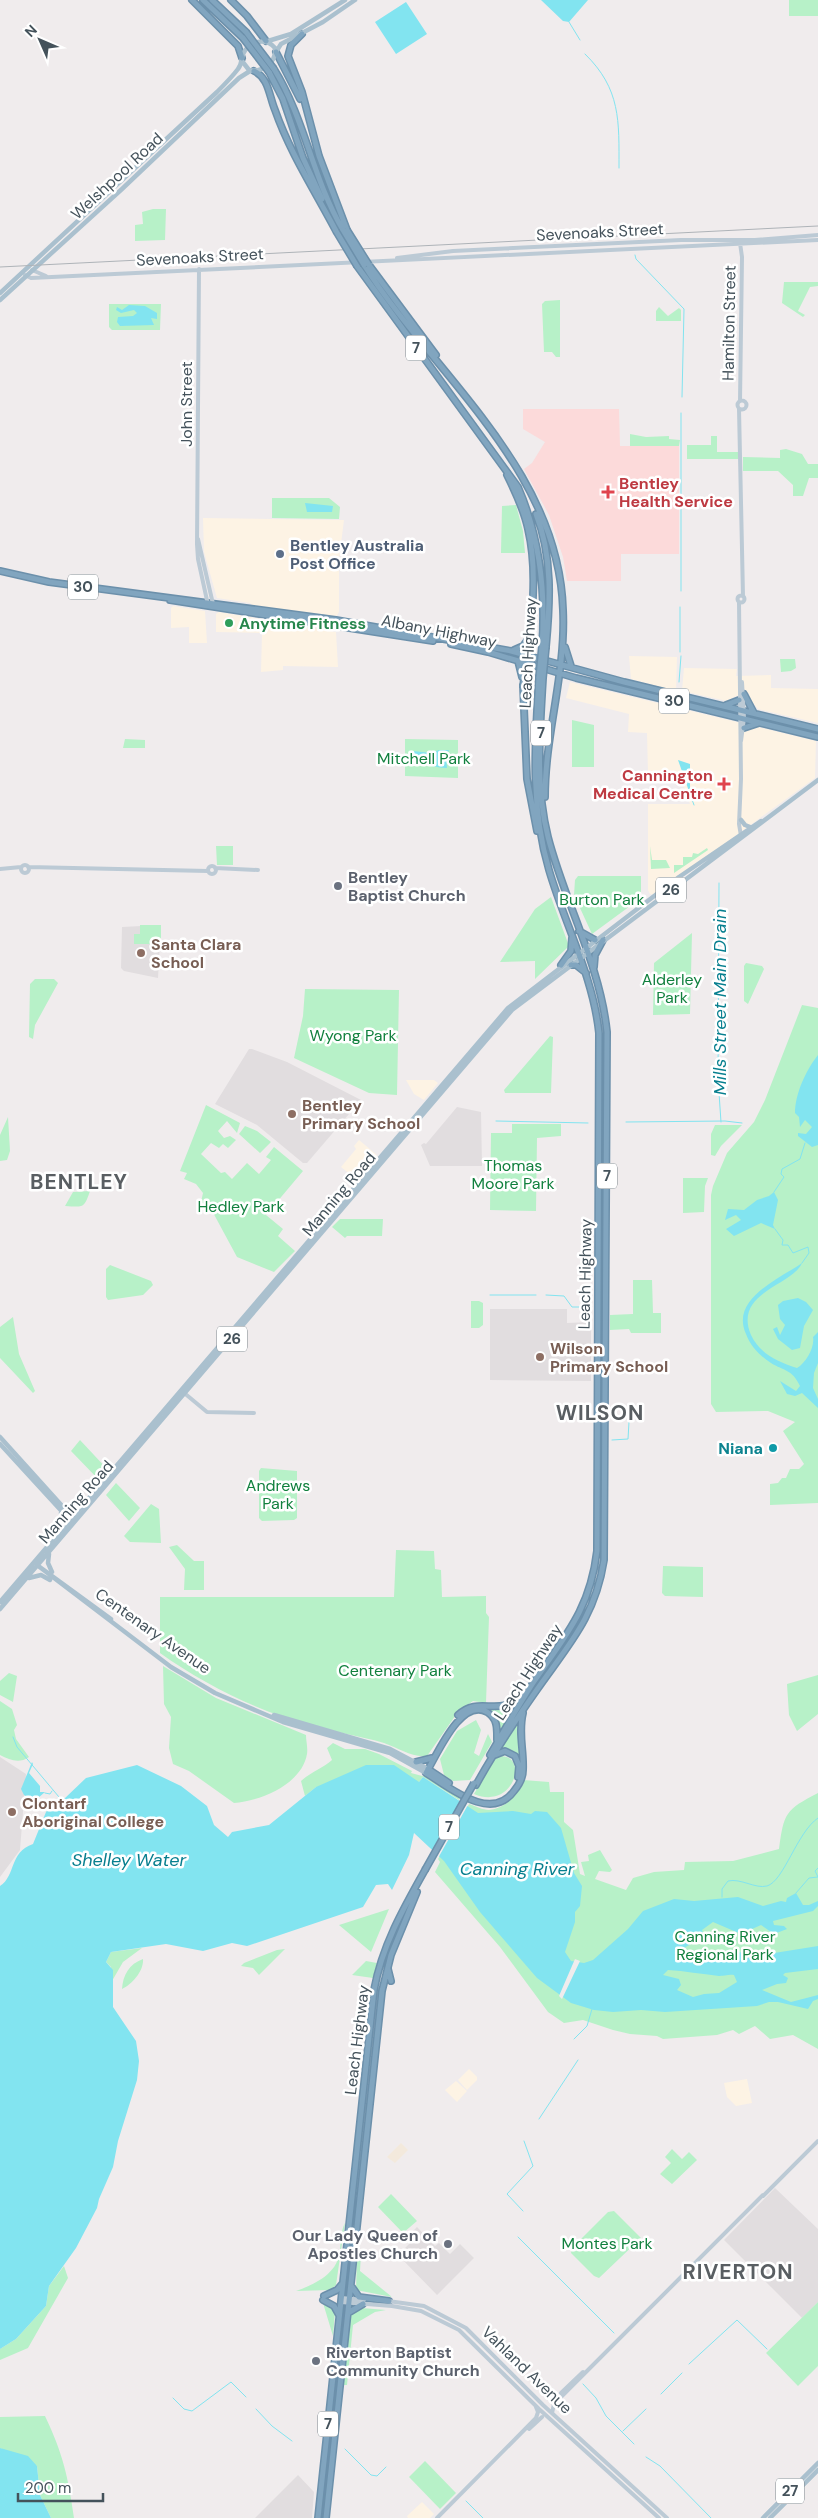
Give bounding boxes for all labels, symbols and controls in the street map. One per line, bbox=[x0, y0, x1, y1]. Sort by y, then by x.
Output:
north arrow bbox=[15, 15, 65, 65]
text: N bbox=[21, 21, 41, 41]
street label: Welshpool Road bbox=[66, 128, 168, 224]
street label: Sevenoaks Street bbox=[536, 218, 664, 246]
street label: Sevenoaks Street bbox=[136, 243, 264, 271]
street label: Hamilton Street bbox=[717, 265, 741, 381]
road number: 7 bbox=[406, 336, 426, 360]
street label: John Street bbox=[176, 361, 197, 447]
place label: Bentley Health Service bbox=[619, 473, 733, 512]
marker: Bentley Health Service bbox=[601, 485, 615, 499]
place label: Bentley Australia Post Office bbox=[290, 535, 424, 574]
marker: Bentley Australia Post Office bbox=[274, 548, 286, 560]
road number: 30 bbox=[68, 574, 98, 600]
street label: Leach Highway bbox=[515, 597, 541, 709]
street label: Albany Highway bbox=[379, 610, 499, 653]
place label: Anytime Fitness bbox=[239, 613, 366, 634]
marker: Anytime Fitness bbox=[223, 617, 235, 629]
road number: 30 bbox=[659, 688, 689, 714]
road number: 7 bbox=[531, 720, 551, 746]
park label: Mitchell Park bbox=[377, 748, 471, 769]
place label: Cannington Medical Centre bbox=[593, 765, 713, 804]
marker: Cannington Medical Centre bbox=[717, 777, 731, 791]
place label: Bentley Baptist Church bbox=[348, 867, 466, 906]
road number: 26 bbox=[656, 878, 686, 902]
marker: Bentley Baptist Church bbox=[332, 880, 344, 892]
park label: Burton Park bbox=[559, 889, 645, 910]
water label: Mills Street Main Drain bbox=[708, 909, 732, 1095]
place label: Santa Clara School bbox=[151, 934, 241, 973]
marker: Santa Clara School bbox=[135, 947, 147, 959]
park label: Alderley Park bbox=[642, 969, 702, 1008]
park label: Wyong Park bbox=[309, 1025, 397, 1046]
place label: Bentley Primary School bbox=[302, 1095, 420, 1134]
marker: Bentley Primary School bbox=[286, 1108, 298, 1120]
street label: Manning Road bbox=[298, 1147, 380, 1241]
park label: Thomas Moore Park bbox=[472, 1155, 555, 1194]
road number: 7 bbox=[597, 1164, 617, 1188]
district label: BENTLEY bbox=[30, 1168, 128, 1196]
park label: Hedley Park bbox=[197, 1196, 285, 1217]
street label: Leach Highway bbox=[574, 1218, 596, 1329]
road number: 26 bbox=[217, 1326, 247, 1352]
place label: Wilson Primary School bbox=[550, 1338, 668, 1377]
marker: Wilson Primary School bbox=[534, 1351, 546, 1363]
district label: WILSON bbox=[556, 1399, 644, 1427]
place label: Niana bbox=[718, 1438, 763, 1459]
marker: Niana bbox=[767, 1442, 779, 1454]
street label: Manning Road bbox=[34, 1456, 118, 1548]
park label: Andrews Park bbox=[246, 1475, 310, 1514]
street label: Centenary Avenue bbox=[91, 1583, 215, 1679]
street label: Leach Highway bbox=[489, 1620, 567, 1724]
park label: Centenary Park bbox=[338, 1660, 452, 1681]
place label: Clontarf Aboriginal College bbox=[22, 1793, 164, 1832]
marker: Clontarf Aboriginal College bbox=[6, 1806, 18, 1818]
road number: 7 bbox=[439, 1814, 459, 1840]
water label: Shelley Water bbox=[72, 1848, 188, 1872]
water label: Canning River bbox=[460, 1857, 576, 1881]
park label: Canning River Regional Park bbox=[674, 1926, 776, 1965]
street label: Leach Highway bbox=[340, 1984, 374, 2096]
place label: Our Lady Queen of Apostles Church bbox=[292, 2225, 438, 2264]
park label: Montes Park bbox=[561, 2233, 653, 2254]
marker: Our Lady Queen of Apostles Church bbox=[442, 2238, 454, 2250]
district label: RIVERTON bbox=[682, 2258, 794, 2286]
street label: Vahland Avenue bbox=[477, 2322, 577, 2418]
place label: Riverton Baptist Community Church bbox=[326, 2342, 480, 2381]
marker: Riverton Baptist Community Church bbox=[310, 2355, 322, 2367]
road number: 7 bbox=[318, 2412, 338, 2436]
scale bar bbox=[18, 2470, 102, 2502]
text: 200 m bbox=[25, 2478, 71, 2498]
road number: 27 bbox=[776, 2478, 804, 2504]

